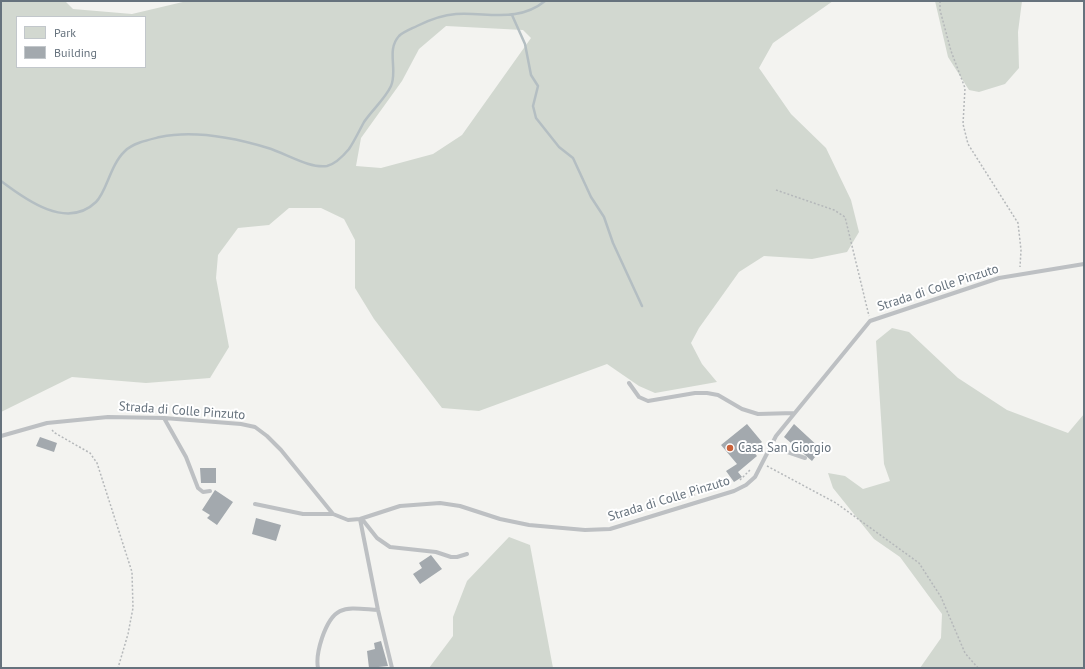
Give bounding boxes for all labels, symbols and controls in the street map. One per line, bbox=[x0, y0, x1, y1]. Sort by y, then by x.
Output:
legend bbox=[16, 16, 146, 68]
text: Park bbox=[54, 25, 76, 40]
text: Building bbox=[54, 45, 97, 60]
street label: Strada di Colle Pinzuto bbox=[875, 261, 1001, 315]
street label: Strada di Colle Pinzuto bbox=[118, 399, 246, 423]
place label: Casa San Giorgio bbox=[738, 440, 831, 456]
marker: Casa San Giorgio bbox=[725, 443, 735, 453]
street label: Strada di Colle Pinzuto bbox=[606, 473, 732, 525]

